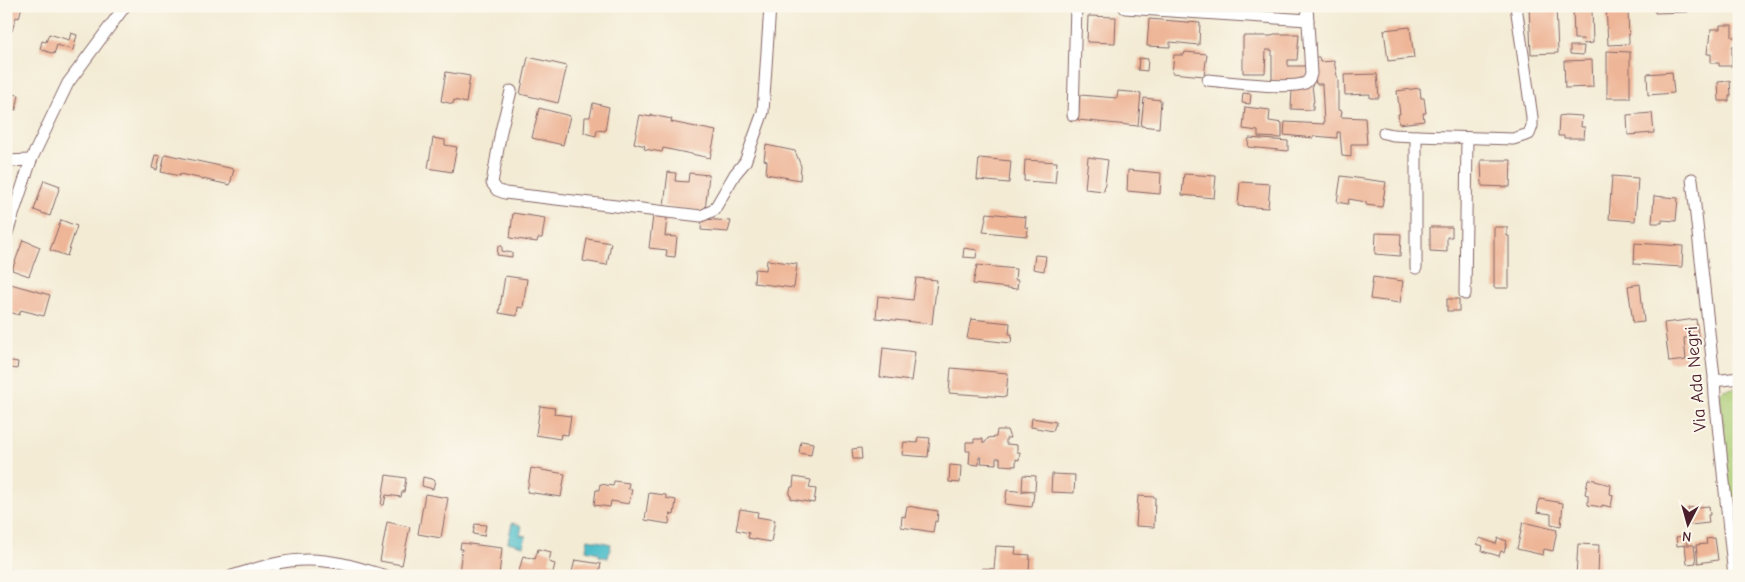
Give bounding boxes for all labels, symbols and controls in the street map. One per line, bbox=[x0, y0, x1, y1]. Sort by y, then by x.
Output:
street label: Via Ada Negri bbox=[1681, 325, 1711, 433]
north arrow bbox=[1662, 500, 1712, 550]
text: N bbox=[1681, 528, 1692, 545]

